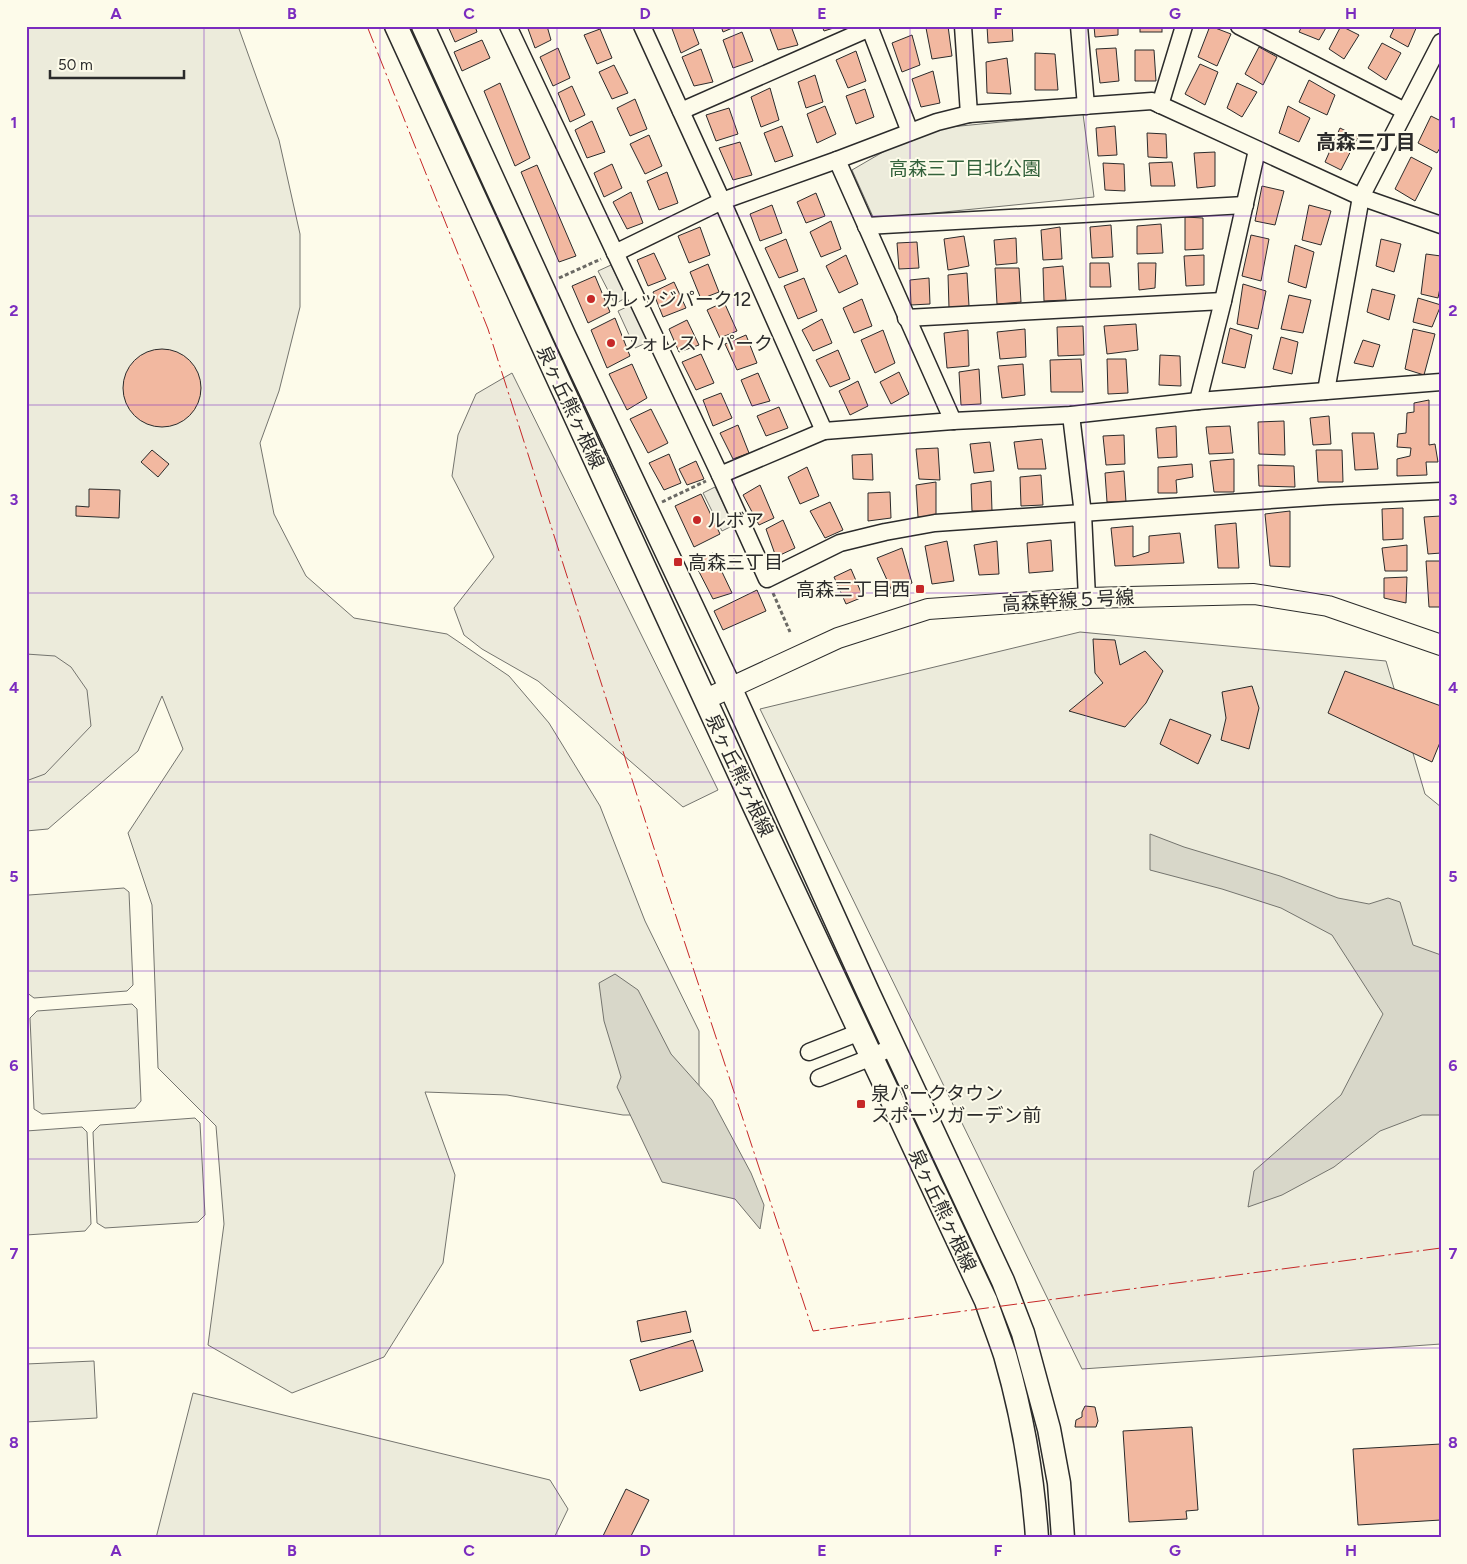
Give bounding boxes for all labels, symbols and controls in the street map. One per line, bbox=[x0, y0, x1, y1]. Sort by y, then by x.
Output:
text: A bbox=[110, 4, 122, 23]
text: B bbox=[287, 4, 297, 23]
text: C bbox=[463, 4, 475, 23]
text: D bbox=[639, 4, 651, 23]
text: E bbox=[817, 4, 827, 23]
text: F bbox=[994, 4, 1003, 23]
text: G bbox=[1169, 4, 1181, 23]
text: H bbox=[1345, 4, 1357, 23]
scale bar bbox=[50, 48, 184, 80]
text: 50 m bbox=[58, 56, 93, 74]
text: 1 bbox=[11, 113, 17, 132]
text: 1 bbox=[1450, 113, 1456, 132]
district label: 高森三丁目 bbox=[1316, 130, 1416, 154]
park label: 高森三丁目北公園 bbox=[889, 157, 1041, 180]
place label: カレッジパーク12 bbox=[601, 288, 751, 311]
marker: カレッジパーク12 bbox=[585, 293, 597, 305]
text: 2 bbox=[9, 301, 19, 320]
text: 2 bbox=[1448, 301, 1458, 320]
place label: フォレストパーク bbox=[621, 332, 773, 355]
marker: フォレストパーク bbox=[605, 337, 617, 349]
street label: 泉ヶ丘熊ヶ根線 bbox=[532, 342, 609, 472]
text: 3 bbox=[10, 490, 19, 509]
text: 3 bbox=[1449, 490, 1458, 509]
place label: ルボア bbox=[707, 509, 764, 532]
marker: ルボア bbox=[691, 514, 703, 526]
place label: 高森三丁目 bbox=[688, 551, 783, 574]
marker: 高森三丁目 bbox=[672, 556, 684, 568]
place label: 高森三丁目西 bbox=[796, 578, 910, 601]
marker: 高森三丁目西 bbox=[914, 583, 926, 595]
street label: 高森幹線５号線 bbox=[1001, 586, 1135, 615]
text: 4 bbox=[9, 678, 19, 697]
text: 4 bbox=[1448, 678, 1458, 697]
street label: 泉ヶ丘熊ヶ根線 bbox=[701, 710, 778, 840]
text: 5 bbox=[9, 867, 19, 886]
text: 5 bbox=[1448, 867, 1458, 886]
text: 6 bbox=[9, 1056, 19, 1075]
text: 6 bbox=[1448, 1056, 1458, 1075]
place label: 泉パークタウン スポーツガーデン前 bbox=[871, 1082, 1042, 1127]
marker: 泉パークタウン スポーツガーデン前 bbox=[855, 1098, 867, 1110]
street label: 泉ヶ丘熊ヶ根線 bbox=[904, 1145, 981, 1275]
text: 7 bbox=[10, 1244, 19, 1263]
text: 7 bbox=[1449, 1244, 1458, 1263]
text: 8 bbox=[9, 1433, 19, 1452]
text: 8 bbox=[1448, 1433, 1458, 1452]
text: A bbox=[110, 1541, 122, 1560]
text: B bbox=[287, 1541, 297, 1560]
text: C bbox=[463, 1541, 475, 1560]
text: D bbox=[639, 1541, 651, 1560]
text: E bbox=[817, 1541, 827, 1560]
text: F bbox=[994, 1541, 1003, 1560]
text: G bbox=[1169, 1541, 1181, 1560]
text: H bbox=[1345, 1541, 1357, 1560]

